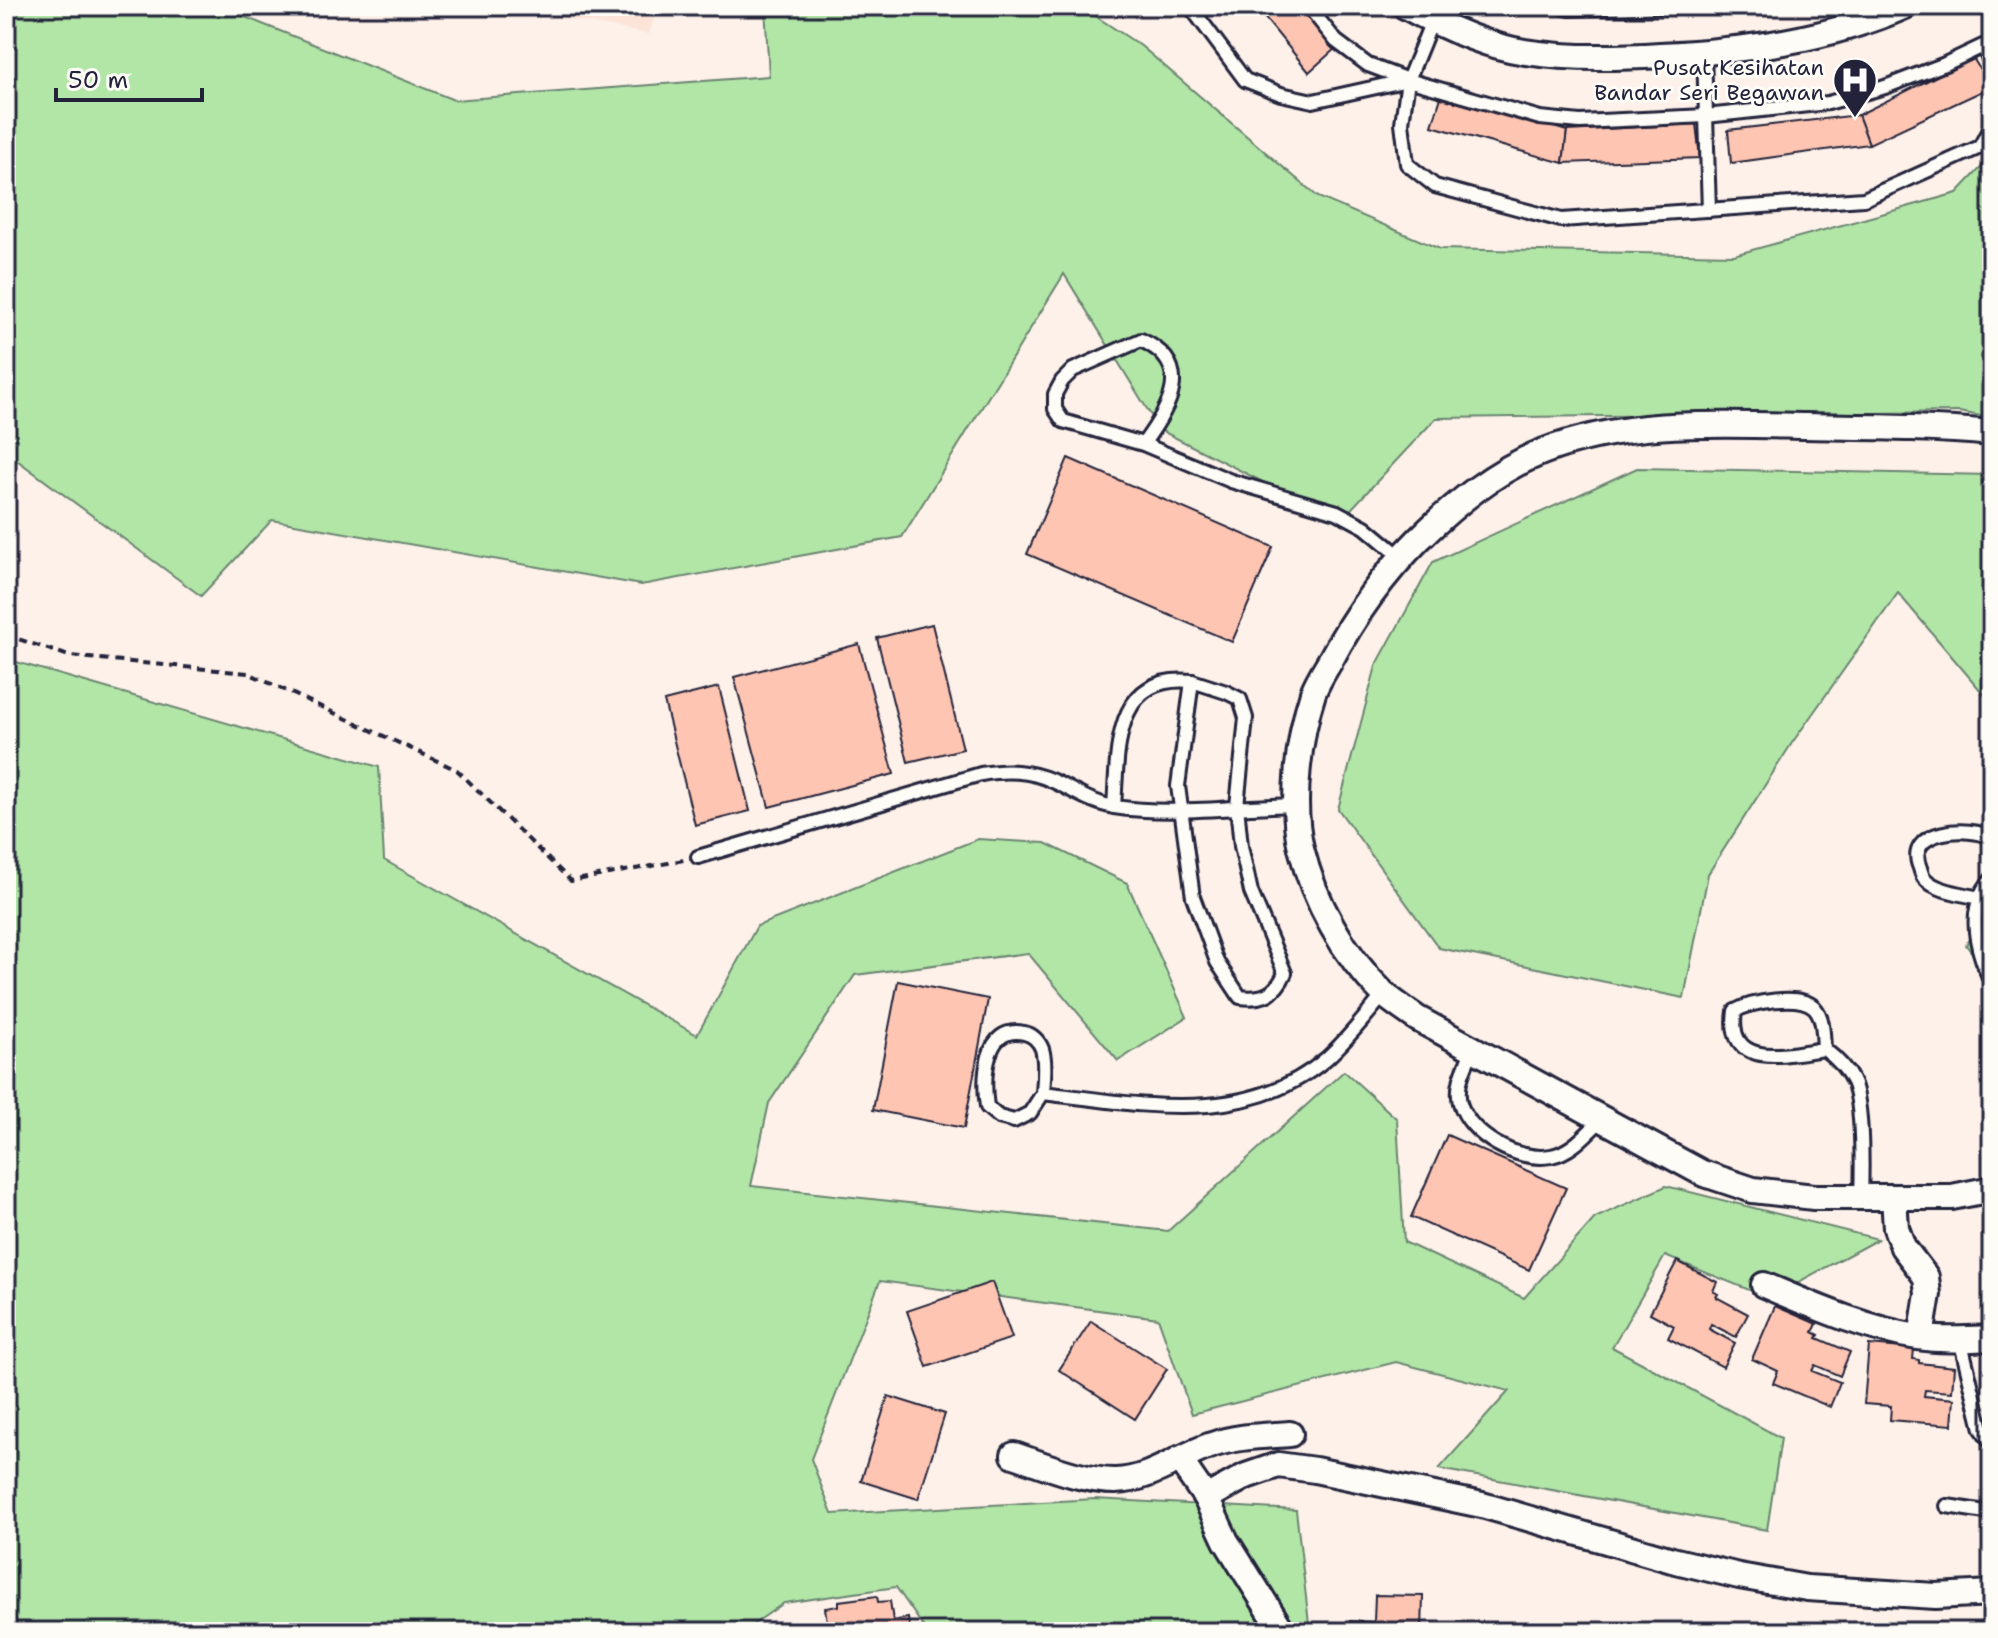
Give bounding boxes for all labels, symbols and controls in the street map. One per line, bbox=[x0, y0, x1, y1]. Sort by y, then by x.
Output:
scale bar bbox=[56, 52, 202, 102]
place label: Pusat Kesihatan Bandar Seri Begawan bbox=[1594, 53, 1824, 107]
hospital icon: Pusat Kesihatan Bandar Seri Begawan bbox=[1831, 56, 1879, 119]
text: 50 m bbox=[68, 64, 128, 96]

